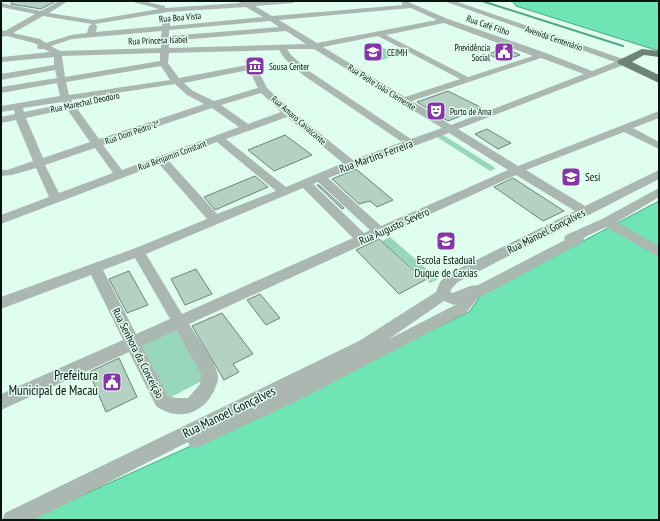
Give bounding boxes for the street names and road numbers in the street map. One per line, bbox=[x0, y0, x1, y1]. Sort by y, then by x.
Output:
street label: Rua Boa Vista bbox=[158, 10, 202, 24]
street label: Rua Café Filho bbox=[465, 13, 511, 38]
street label: Avenida Centenário bbox=[524, 23, 584, 53]
street label: Rua Princesa Isabel bbox=[128, 33, 189, 47]
street label: Rua Padre João Clemente bbox=[346, 62, 418, 113]
street label: Rua Marechal Deodoro bbox=[49, 89, 121, 115]
street label: Rua Amaro Cavalcante bbox=[269, 93, 329, 147]
street label: Rua Dom Pedro 2ª bbox=[103, 118, 161, 146]
street label: Rua Martins Ferreira bbox=[337, 136, 415, 176]
street label: Rua Benjamin Constant bbox=[136, 137, 209, 173]
street label: Rua Augusto Sevéro bbox=[357, 204, 431, 248]
street label: Rua Manoel Gonçalves bbox=[505, 205, 588, 257]
street label: Rua Senhora da Conceição bbox=[109, 305, 167, 401]
street label: Rua Manoel Gonçalves bbox=[180, 382, 278, 442]

